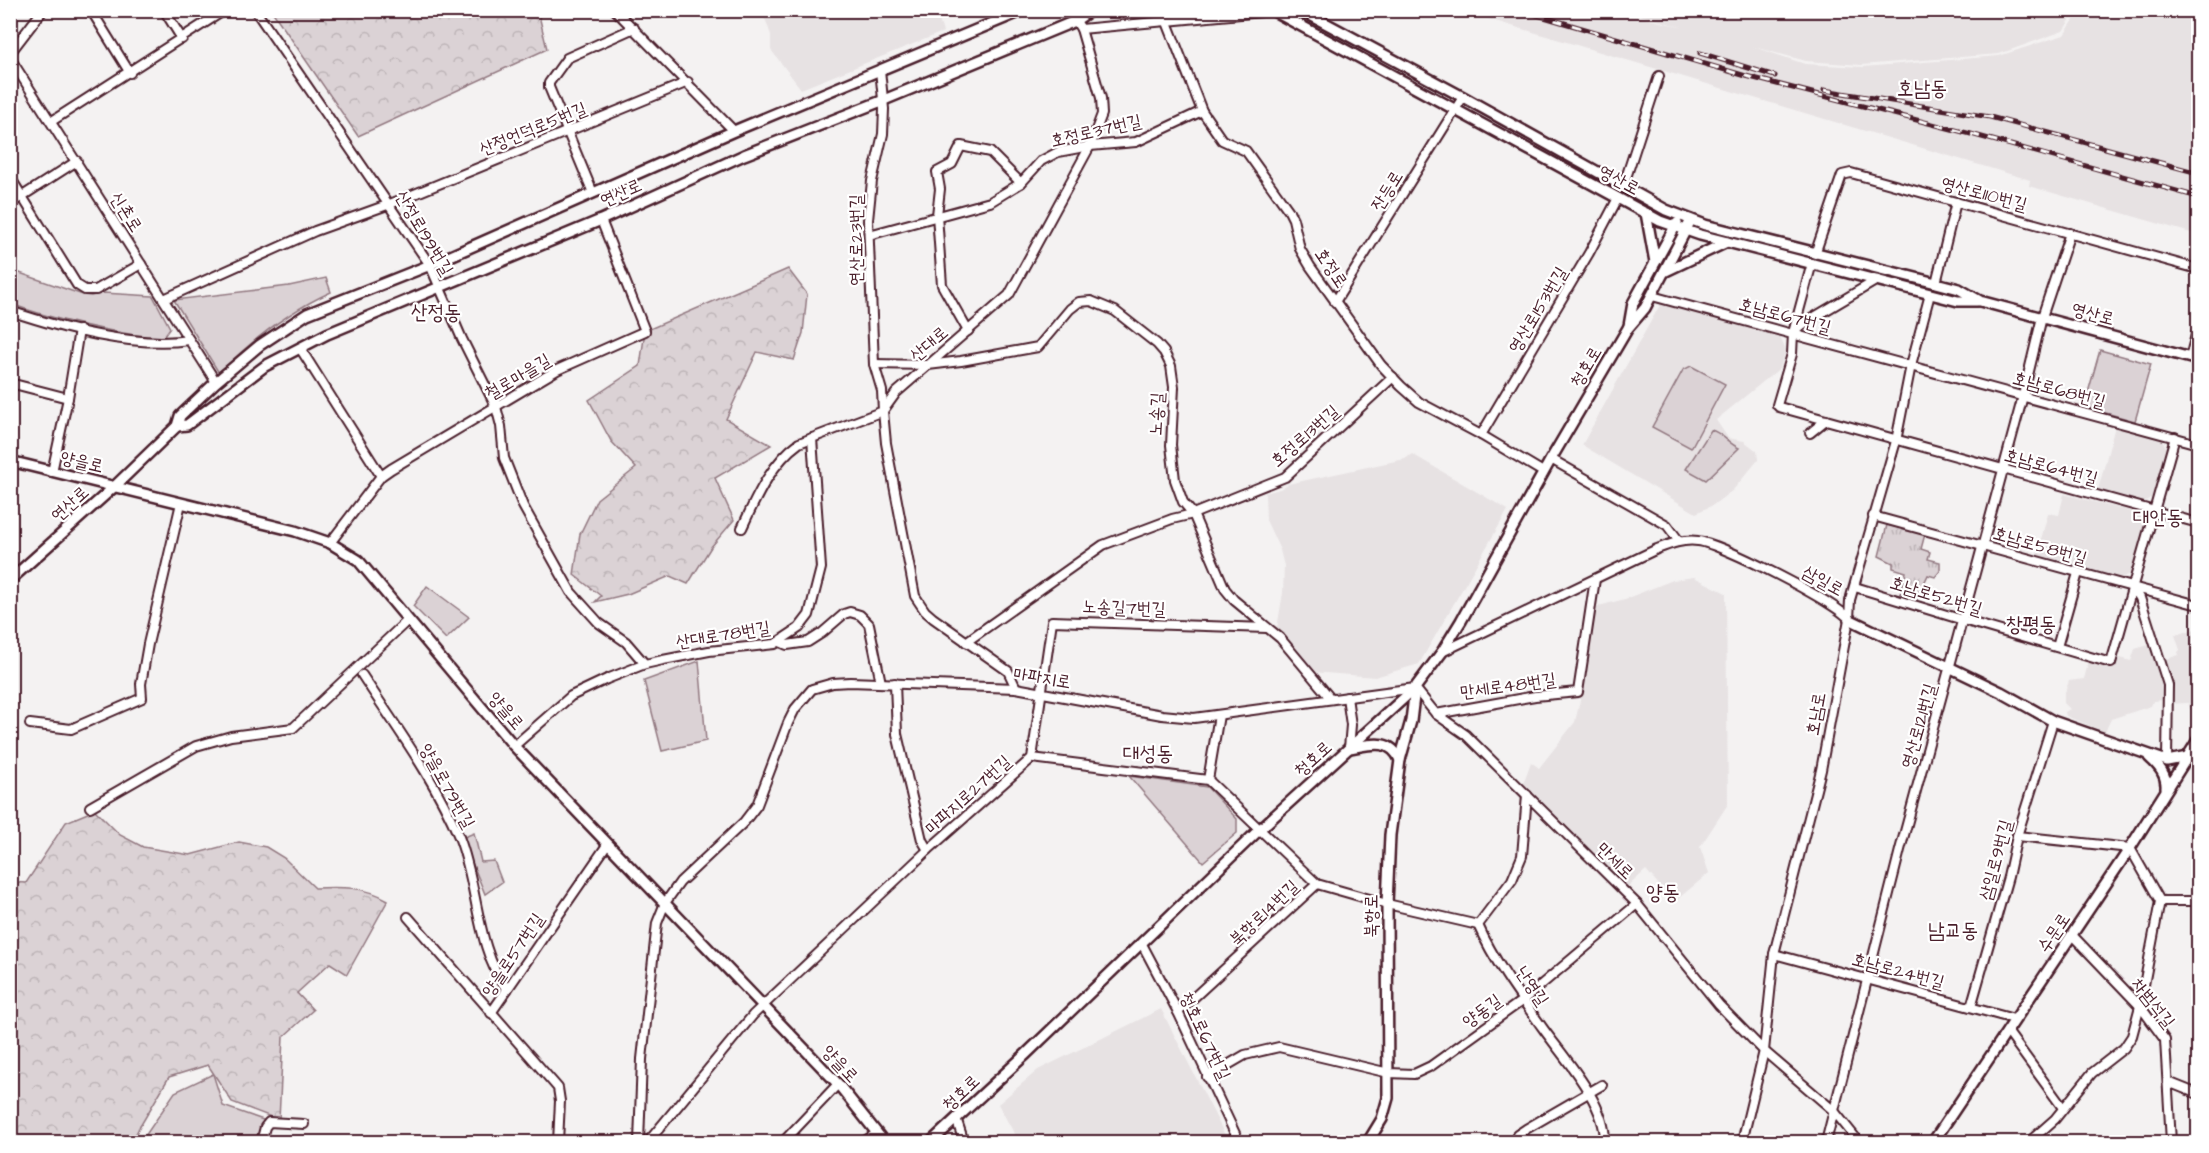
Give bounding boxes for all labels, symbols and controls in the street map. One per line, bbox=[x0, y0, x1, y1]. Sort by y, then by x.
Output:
district label: 호남동 bbox=[1897, 74, 1947, 103]
street label: 산정언덕로5번길 bbox=[475, 96, 591, 162]
street label: 호정로37번길 bbox=[1048, 108, 1144, 154]
street label: 영산로 bbox=[1594, 159, 1644, 201]
street label: 잔등로 bbox=[1365, 166, 1409, 216]
street label: 영산로110번길 bbox=[1938, 170, 2030, 218]
street label: 연산로 bbox=[596, 173, 646, 213]
street label: 산정로199번길 bbox=[389, 186, 459, 281]
street label: 신촌로 bbox=[104, 187, 148, 237]
street label: 연산로23번길 bbox=[844, 194, 869, 286]
street label: 호정로 bbox=[1308, 243, 1354, 293]
street label: 영산로153번길 bbox=[1502, 262, 1574, 358]
street label: 호남로67번길 bbox=[1736, 292, 1835, 340]
street label: 영산로 bbox=[2069, 296, 2117, 332]
district label: 산정동 bbox=[411, 298, 461, 327]
street label: 산대로 bbox=[904, 320, 954, 368]
street label: 청호로 bbox=[1564, 342, 1608, 392]
street label: 철로마을길 bbox=[481, 347, 556, 406]
street label: 호남로68번길 bbox=[2010, 366, 2109, 415]
street label: 노송길 bbox=[1143, 391, 1171, 436]
street label: 호정로13번길 bbox=[1265, 399, 1345, 473]
street label: 호남로64번길 bbox=[2001, 443, 2101, 492]
street label: 양을로 bbox=[58, 445, 106, 479]
street label: 연산로 bbox=[45, 480, 95, 528]
district label: 대안동 bbox=[2133, 503, 2183, 532]
street label: 호남로58번길 bbox=[1990, 521, 2090, 572]
street label: 삼일로 bbox=[1798, 560, 1848, 602]
street label: 호남로52번길 bbox=[1887, 570, 1986, 622]
street label: 노송길7번길 bbox=[1082, 594, 1167, 622]
district label: 창평동 bbox=[2006, 610, 2056, 639]
street label: 산대로78번길 bbox=[674, 615, 772, 655]
street label: 마파지로 bbox=[1011, 661, 1073, 695]
street label: 만세로48번길 bbox=[1459, 667, 1558, 705]
street label: 영산로121번길 bbox=[1895, 680, 1943, 771]
street label: 양을로 bbox=[482, 686, 530, 736]
street label: 호남로 bbox=[1800, 690, 1832, 738]
street label: 청호로 bbox=[1288, 735, 1338, 783]
street label: 양을로79번길 bbox=[413, 739, 481, 834]
district label: 대성동 bbox=[1123, 739, 1173, 768]
street label: 마파지로27번길 bbox=[919, 749, 1017, 841]
street label: 삼일로9번길 bbox=[1973, 816, 2019, 903]
street label: 만세로 bbox=[1591, 837, 1639, 885]
street label: 북항로14번길 bbox=[1224, 874, 1305, 952]
district label: 양동 bbox=[1646, 878, 1680, 907]
street label: 북항로 bbox=[1359, 894, 1384, 938]
street label: 양을로57번길 bbox=[476, 908, 551, 1002]
street label: 수문로 bbox=[2031, 908, 2077, 958]
district label: 남교동 bbox=[1928, 916, 1978, 945]
street label: 호남로24번길 bbox=[1849, 947, 1948, 995]
street label: 난영길 bbox=[1509, 961, 1555, 1011]
street label: 차범석길 bbox=[2125, 972, 2181, 1034]
street label: 청호로67번길 bbox=[1174, 988, 1237, 1085]
street label: 양동길 bbox=[1457, 988, 1507, 1034]
street label: 양을로 bbox=[816, 1040, 864, 1088]
street label: 청호로 bbox=[937, 1069, 985, 1117]

